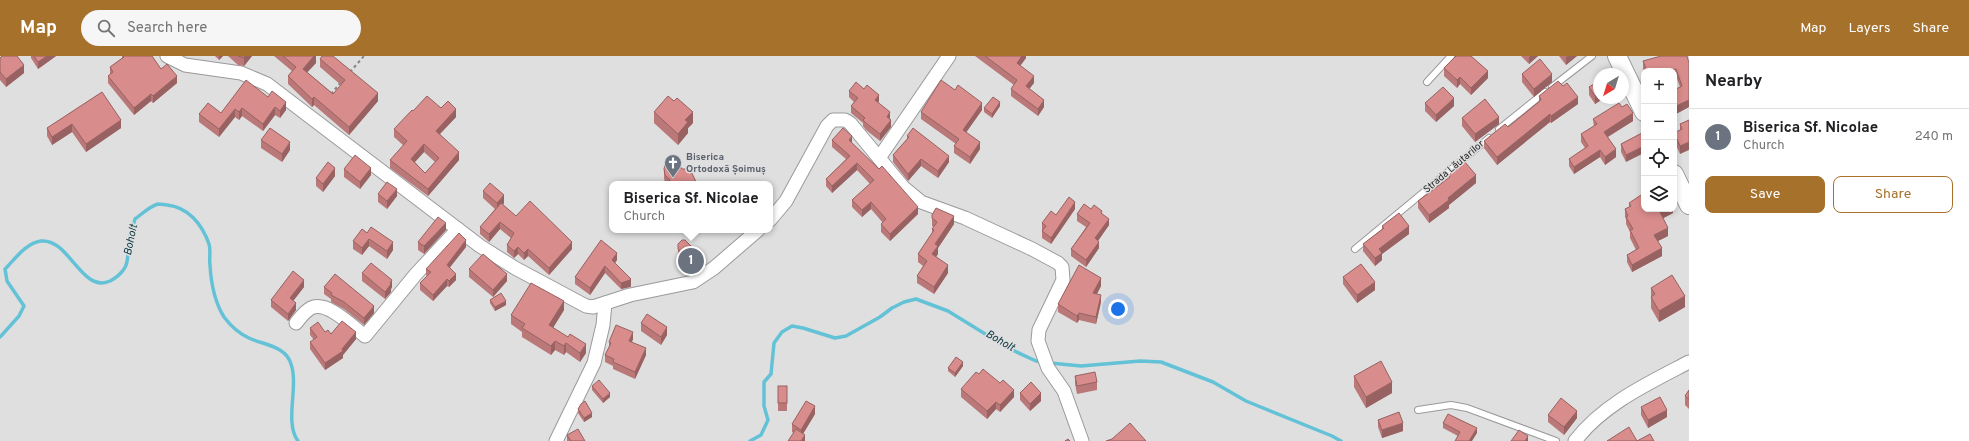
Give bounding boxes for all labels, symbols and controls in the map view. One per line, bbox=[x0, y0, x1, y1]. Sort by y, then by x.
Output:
search box bbox=[81, 10, 361, 46]
text: Map bbox=[20, 16, 57, 40]
icon: search bbox=[95, 17, 117, 39]
text: Search here bbox=[127, 19, 207, 38]
text: Map bbox=[1800, 20, 1826, 37]
text: Layers bbox=[1848, 20, 1890, 37]
text: Share bbox=[1912, 20, 1949, 37]
north arrow bbox=[1593, 68, 1629, 104]
map controls bbox=[1641, 68, 1677, 212]
button: + bbox=[1641, 68, 1677, 104]
text: Nearby bbox=[1705, 71, 1762, 93]
button: − bbox=[1641, 104, 1677, 140]
text: Biserica Sf. Nicolae bbox=[1743, 119, 1878, 138]
text: 1 bbox=[1715, 129, 1721, 145]
text: 240 m bbox=[1915, 129, 1953, 145]
street label: Strada Lăutarilor bbox=[1421, 138, 1487, 196]
text: Church bbox=[1743, 138, 1785, 154]
button: locate bbox=[1641, 140, 1677, 176]
place label: Biserica Ortodoxă Șoimuș bbox=[686, 151, 766, 176]
church icon: Biserica Ortodoxă Șoimuș bbox=[663, 153, 683, 178]
button: layers bbox=[1641, 176, 1677, 212]
button: Save bbox=[1705, 176, 1825, 213]
button: Share bbox=[1833, 176, 1953, 213]
popup bbox=[609, 181, 773, 233]
text: Biserica Sf. Nicolae bbox=[623, 190, 759, 209]
text: Church bbox=[623, 209, 665, 225]
water label: Boholt bbox=[121, 222, 141, 257]
pin: 1 bbox=[678, 246, 704, 276]
your location bbox=[1108, 299, 1128, 319]
water label: Boholt bbox=[983, 327, 1018, 355]

